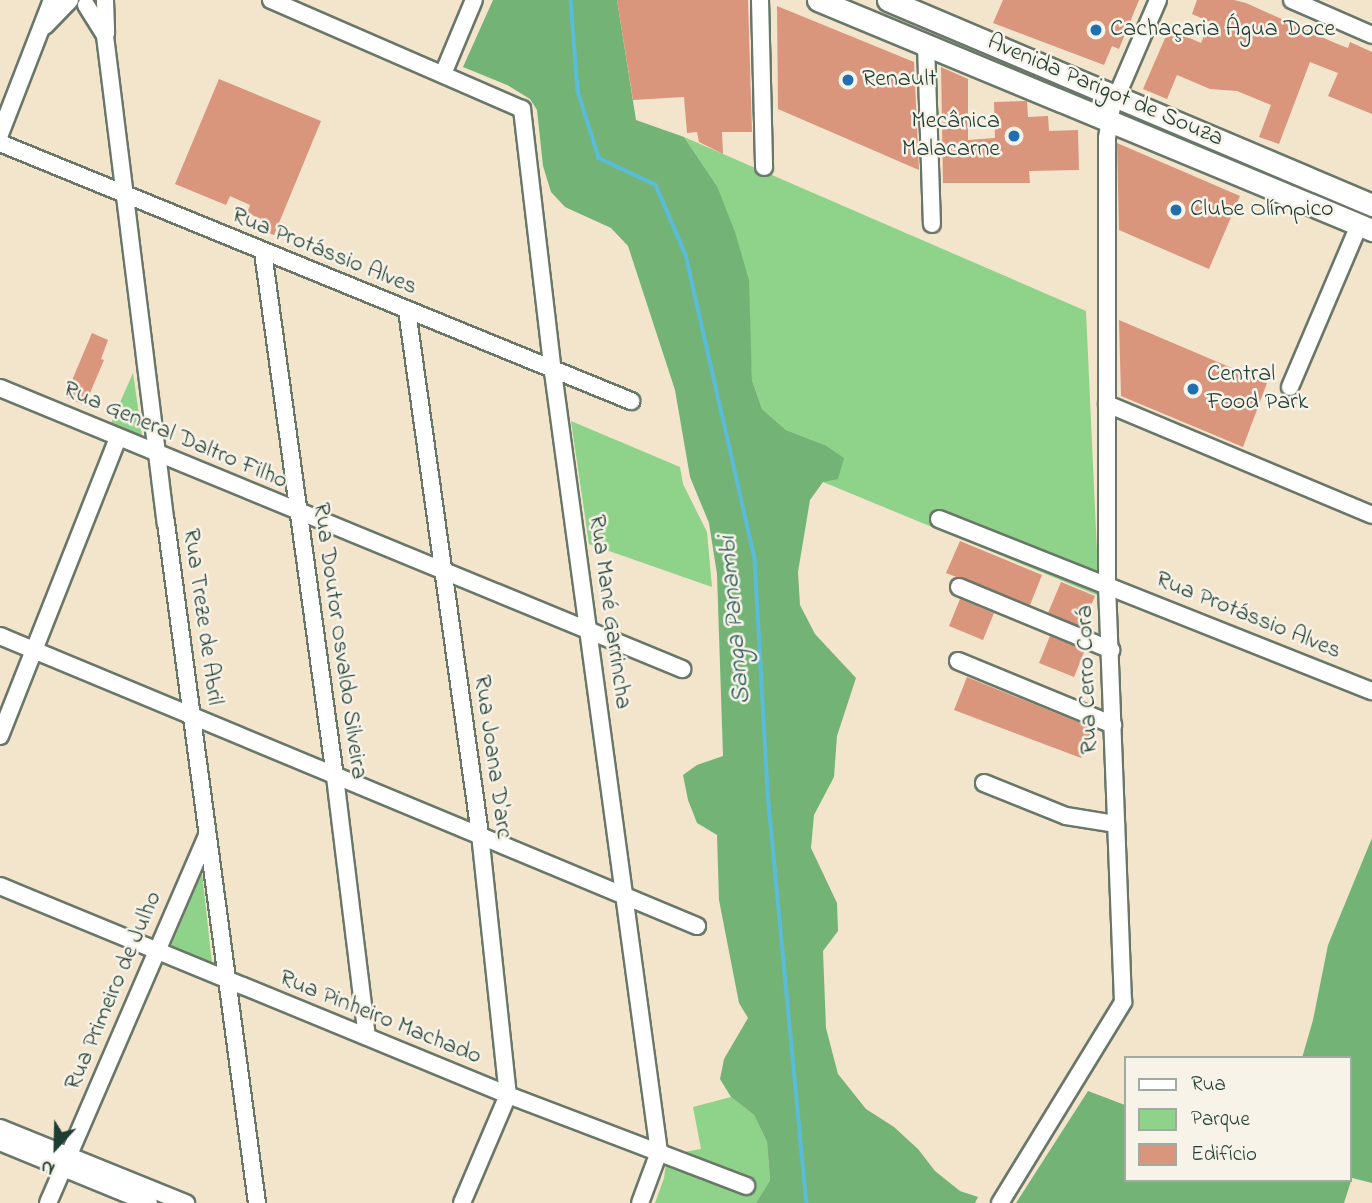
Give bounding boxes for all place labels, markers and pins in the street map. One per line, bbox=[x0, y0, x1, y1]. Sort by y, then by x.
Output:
place label: Cachaçaria Água Doce bbox=[1110, 16, 1335, 44]
marker: Cachaçaria Água Doce bbox=[1088, 22, 1104, 38]
place label: Renault bbox=[862, 66, 937, 94]
marker: Renault bbox=[840, 72, 856, 88]
place label: Mecânica Malacarne bbox=[902, 108, 1000, 164]
marker: Mecânica Malacarne bbox=[1006, 128, 1022, 144]
place label: Clube Olímpico bbox=[1190, 196, 1334, 224]
marker: Clube Olímpico bbox=[1168, 202, 1184, 218]
place label: Central Food Park bbox=[1207, 361, 1308, 417]
marker: Central Food Park bbox=[1185, 381, 1201, 397]

